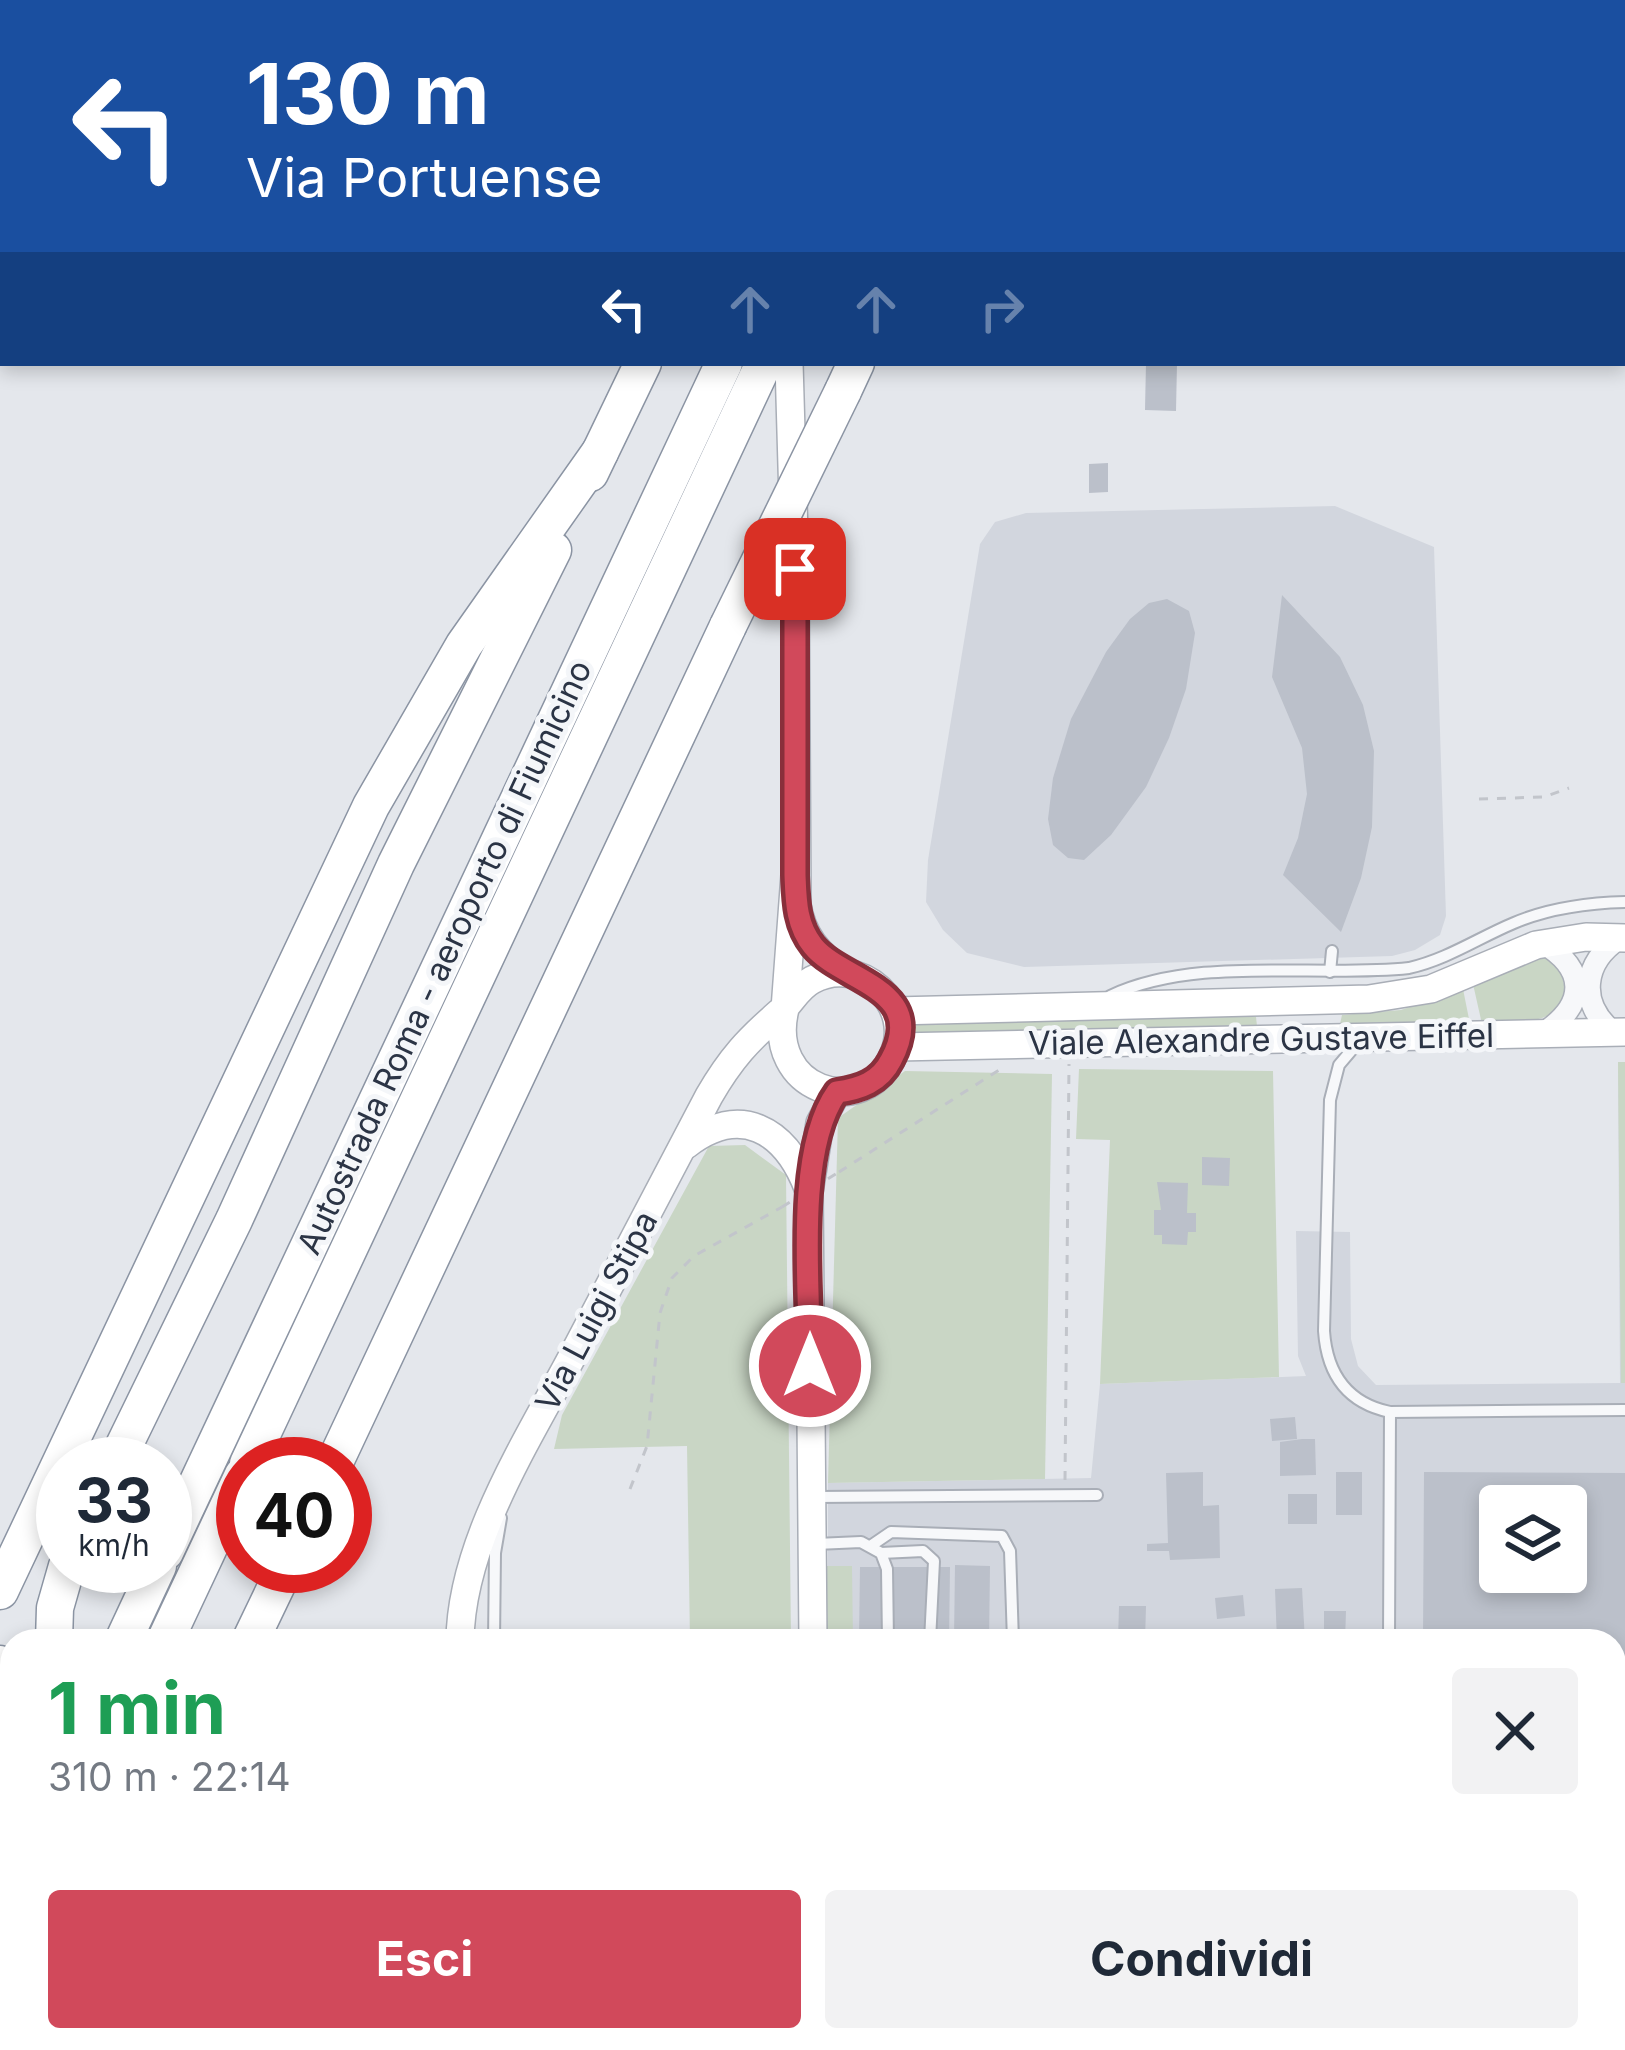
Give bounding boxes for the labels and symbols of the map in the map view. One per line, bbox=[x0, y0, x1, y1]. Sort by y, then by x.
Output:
pin bbox=[744, 518, 846, 620]
street label: Autostrada Roma - aeroporto di Fiumicino bbox=[288, 654, 600, 1260]
street label: Viale Alexandre Gustave Eiffel bbox=[1028, 1015, 1494, 1063]
street label: Via Luigi Stipa bbox=[526, 1204, 666, 1418]
position arrow bbox=[747, 1303, 873, 1429]
speed limit sign: 40 bbox=[216, 1437, 372, 1593]

